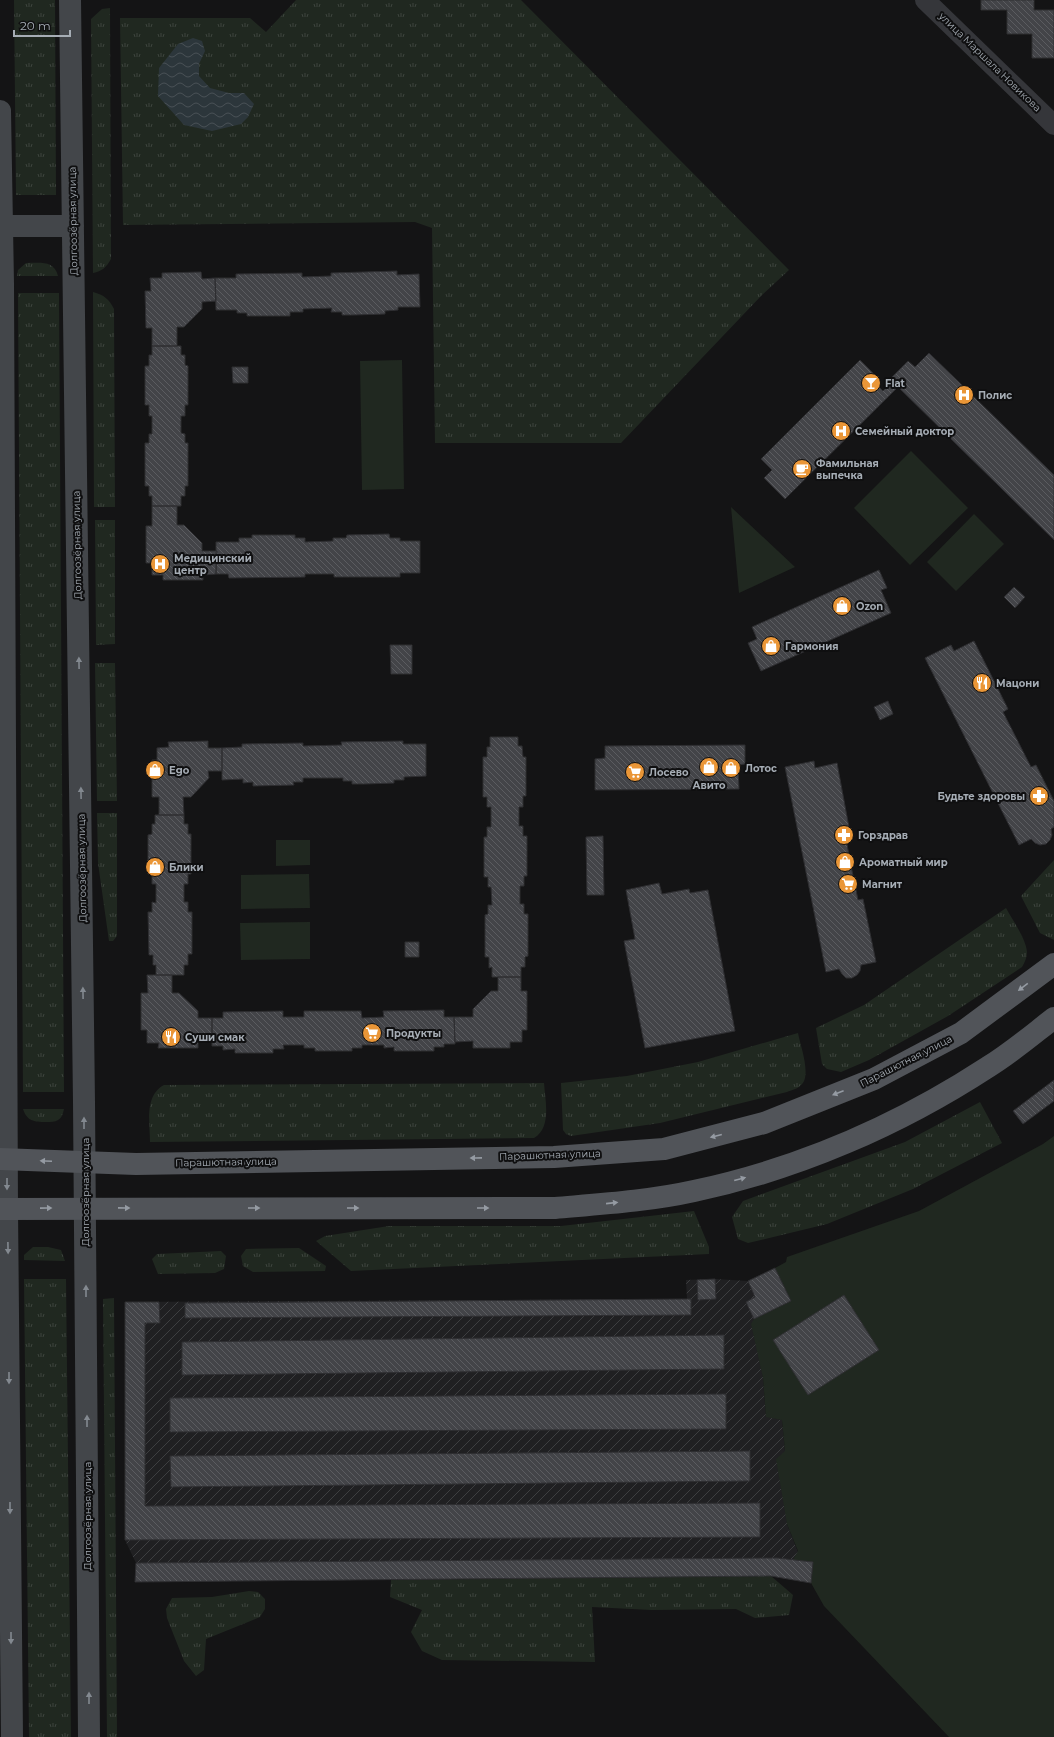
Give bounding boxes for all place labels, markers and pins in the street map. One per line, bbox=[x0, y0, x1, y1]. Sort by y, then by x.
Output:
bar icon: Flat bbox=[860, 372, 882, 394]
place label: Flat bbox=[885, 377, 906, 390]
hospital icon: Полис bbox=[953, 384, 975, 406]
place label: Полис bbox=[978, 389, 1012, 402]
hospital icon: Семейный доктор bbox=[830, 420, 852, 442]
place label: Семейный доктор bbox=[855, 425, 954, 438]
place label: Фамильная выпечка bbox=[816, 457, 879, 482]
cafe icon: Фамильная выпечка bbox=[791, 458, 813, 480]
place label: Медицинский центр bbox=[174, 552, 252, 577]
hospital icon: Медицинский центр bbox=[149, 553, 171, 575]
shop icon: Ozon bbox=[831, 595, 853, 617]
place label: Ozon bbox=[856, 600, 883, 613]
shop icon: Гармония bbox=[760, 635, 782, 657]
place label: Гармония bbox=[785, 640, 839, 653]
restaurant icon: Мацони bbox=[971, 672, 993, 694]
place label: Мацони bbox=[996, 677, 1039, 690]
shop icon: Авито bbox=[698, 756, 720, 778]
shop icon: Лотос bbox=[720, 757, 742, 779]
shop icon: Ego bbox=[144, 759, 166, 781]
supermarket icon: Лосево bbox=[624, 761, 646, 783]
place label: Лотос bbox=[745, 762, 777, 775]
place label: Ego bbox=[169, 764, 190, 777]
place label: Лосево bbox=[649, 766, 689, 779]
place label: Авито bbox=[693, 779, 726, 792]
pharmacy icon: Будьте здоровы bbox=[1028, 785, 1050, 807]
place label: Будьте здоровы bbox=[938, 790, 1025, 803]
pharmacy icon: Горздрав bbox=[833, 824, 855, 846]
place label: Горздрав bbox=[858, 829, 908, 842]
shop icon: Ароматный мир bbox=[834, 851, 856, 873]
shop icon: Блики bbox=[144, 856, 166, 878]
place label: Ароматный мир bbox=[859, 856, 948, 869]
place label: Блики bbox=[169, 861, 204, 874]
supermarket icon: Магнит bbox=[837, 873, 859, 895]
place label: Магнит bbox=[862, 878, 903, 891]
supermarket icon: Продукты bbox=[361, 1022, 383, 1044]
restaurant icon: Суши смак bbox=[160, 1026, 182, 1048]
place label: Продукты bbox=[386, 1027, 441, 1040]
place label: Суши смак bbox=[185, 1031, 245, 1044]

